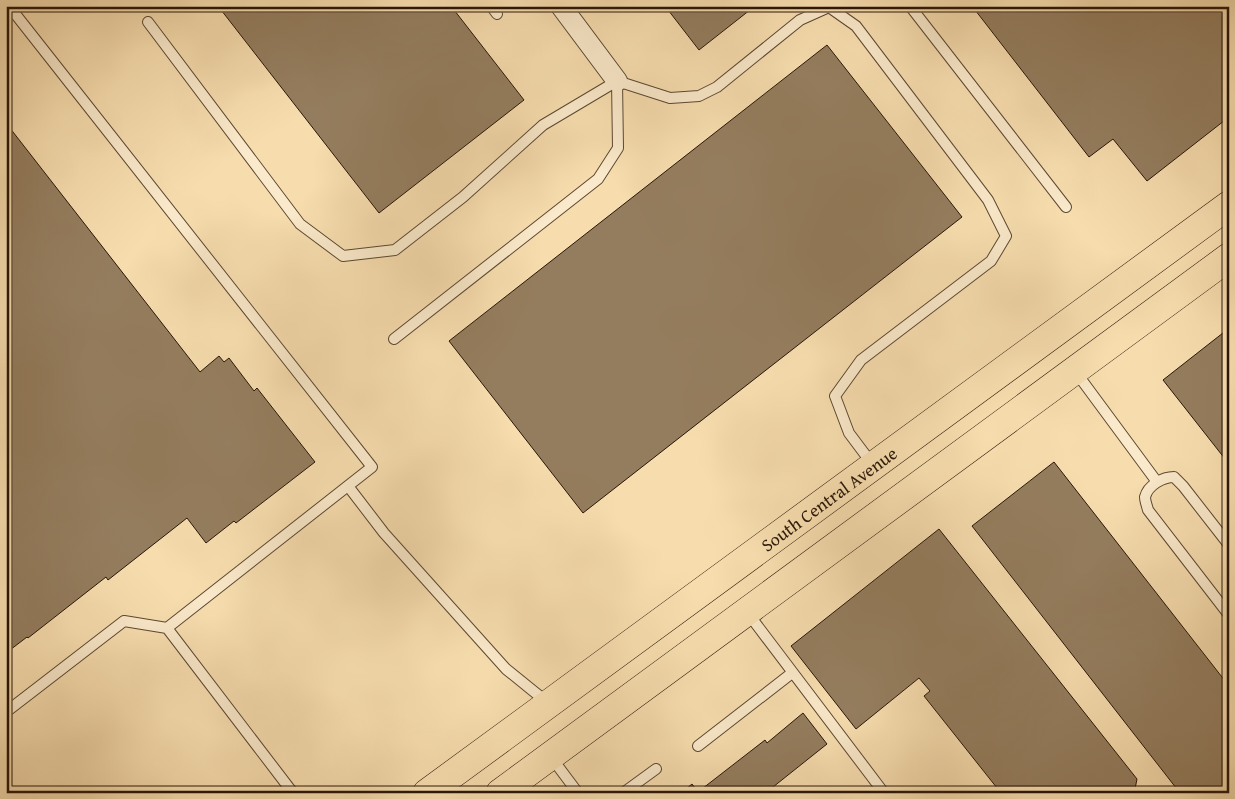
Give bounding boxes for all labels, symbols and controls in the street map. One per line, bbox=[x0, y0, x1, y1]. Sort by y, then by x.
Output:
street label: South Central Avenue bbox=[755, 439, 902, 558]

